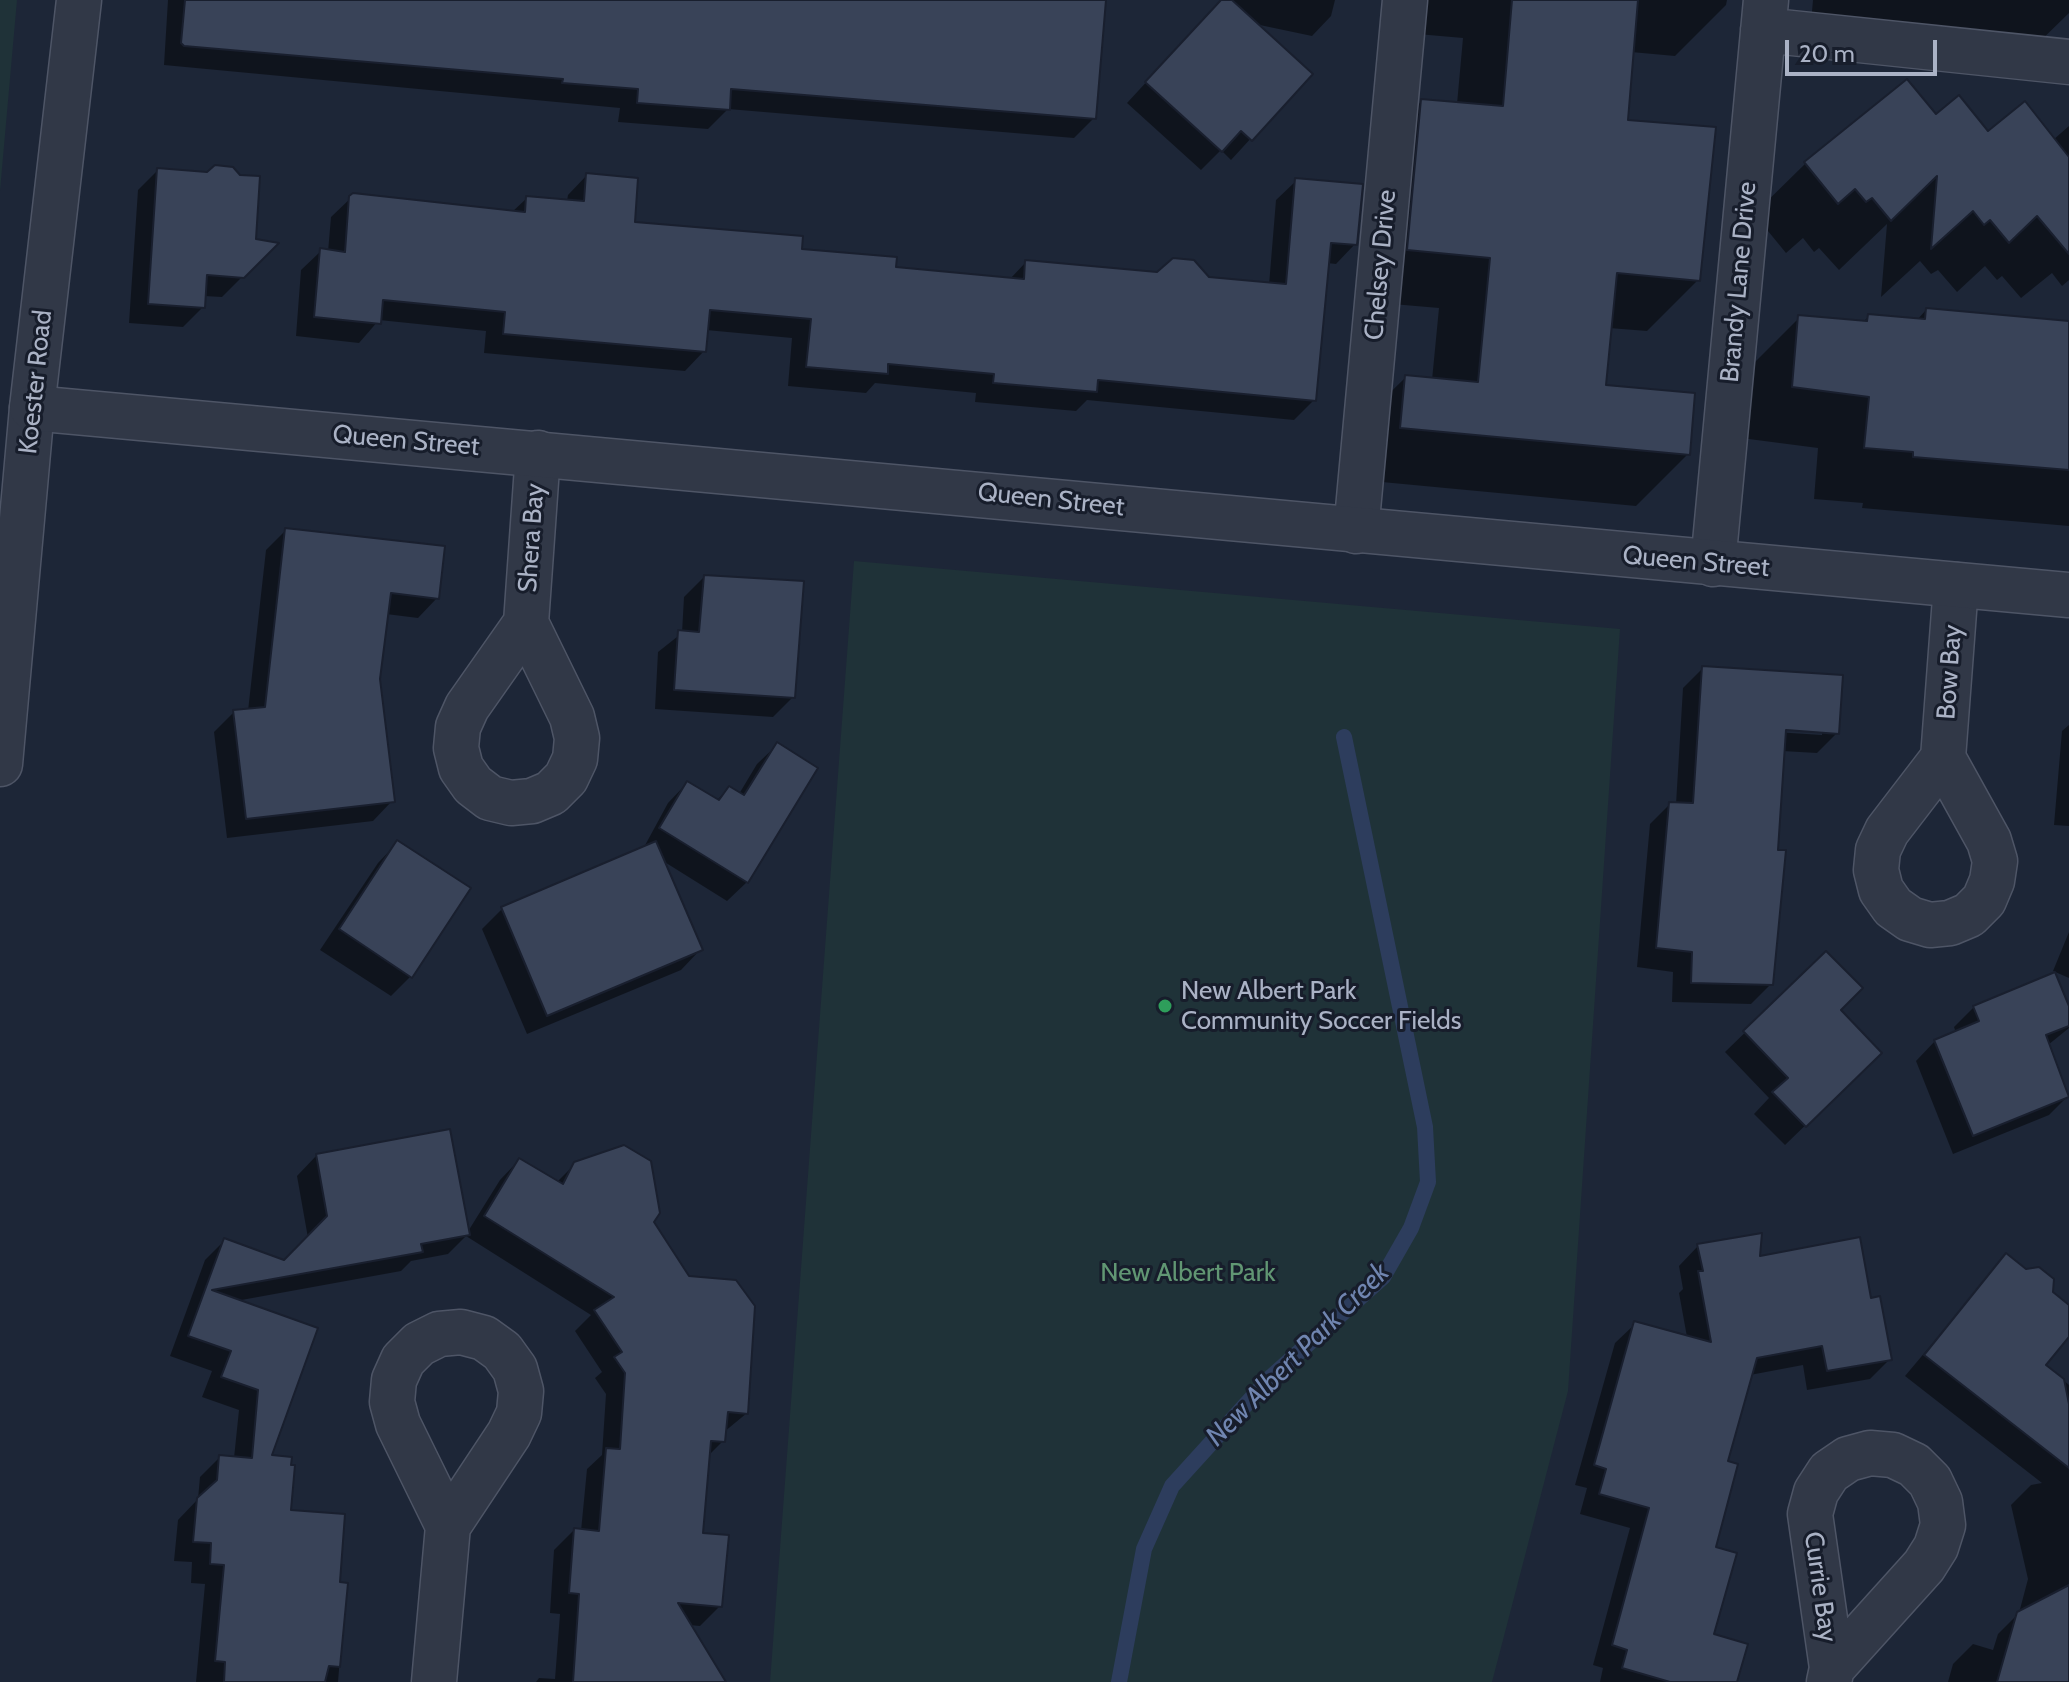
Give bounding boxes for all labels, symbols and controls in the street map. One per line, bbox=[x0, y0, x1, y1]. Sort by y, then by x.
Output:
scale bar bbox=[1789, 24, 1941, 74]
text: 20 m bbox=[1799, 39, 1855, 68]
street label: Brandy Lane Drive bbox=[1715, 180, 1763, 384]
street label: Chelsey Drive bbox=[1359, 189, 1403, 341]
street label: Koester Road bbox=[13, 308, 59, 456]
street label: Queen Street bbox=[331, 419, 481, 463]
street label: Queen Street bbox=[976, 477, 1126, 523]
street label: Shera Bay bbox=[513, 482, 551, 594]
street label: Queen Street bbox=[1621, 540, 1771, 584]
street label: Bow Bay bbox=[1931, 624, 1969, 720]
place label: New Albert Park Community Soccer Fields bbox=[1181, 975, 1462, 1036]
marker: New Albert Park Community Soccer Fields bbox=[1156, 997, 1174, 1015]
water label: New Albert Park Creek bbox=[1199, 1256, 1397, 1454]
park label: New Albert Park bbox=[1100, 1257, 1276, 1289]
street label: Currie Bay bbox=[1797, 1530, 1843, 1644]

